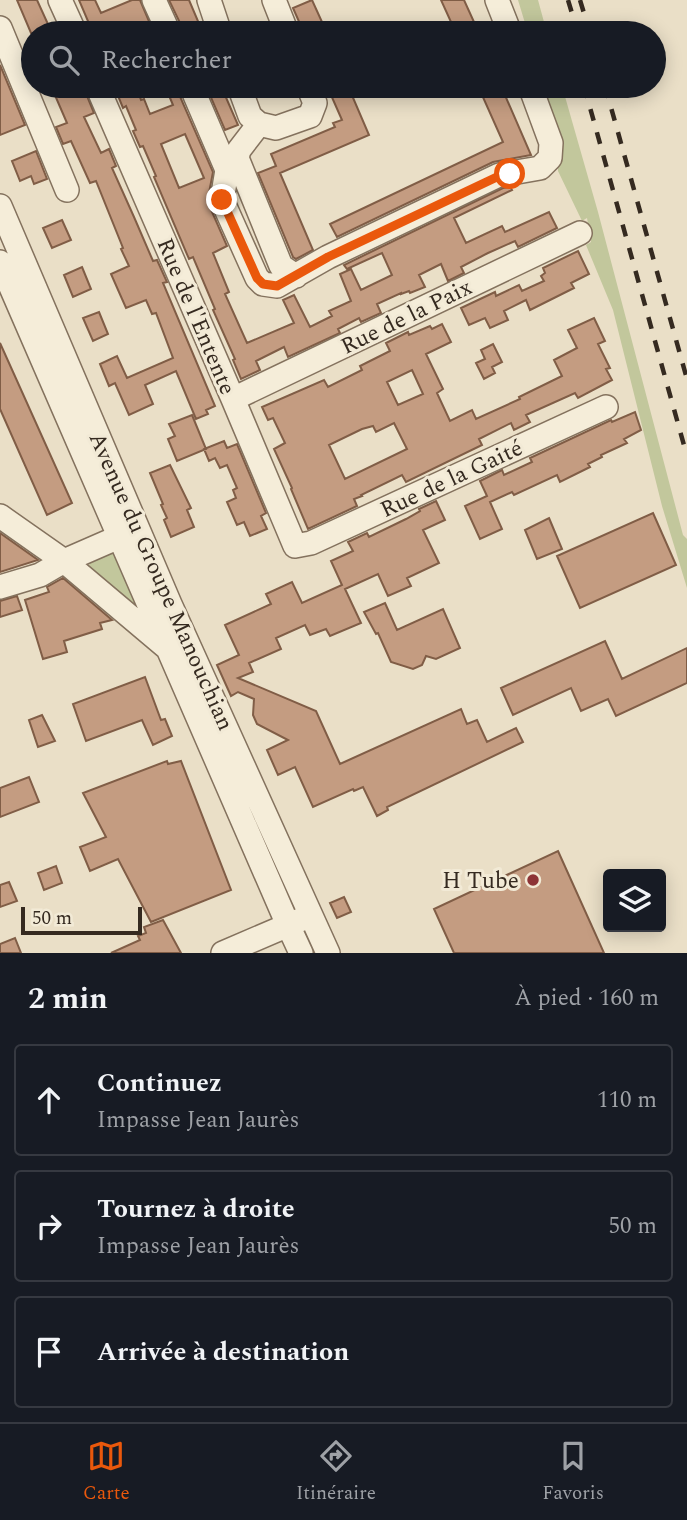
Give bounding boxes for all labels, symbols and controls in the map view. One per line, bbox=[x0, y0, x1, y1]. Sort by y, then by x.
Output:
search box bbox=[21, 21, 666, 98]
text: Rechercher bbox=[101, 40, 232, 80]
icon: search bbox=[45, 41, 83, 79]
route start bbox=[494, 158, 525, 189]
route end bbox=[206, 184, 237, 215]
street label: Rue de l'Entente bbox=[147, 233, 244, 401]
street label: Rue de la Paix bbox=[335, 270, 478, 364]
street label: Avenue du Groupe Manouchian bbox=[79, 427, 242, 736]
street label: Rue de la Gaité bbox=[375, 431, 529, 528]
place label: H Tube bbox=[442, 864, 519, 899]
map controls bbox=[603, 869, 666, 932]
button: layers bbox=[603, 869, 666, 932]
marker: H Tube bbox=[525, 872, 541, 888]
scale bar bbox=[21, 904, 142, 936]
text: 50 m bbox=[32, 904, 72, 933]
text: 2 min bbox=[28, 976, 108, 1022]
text: À pied · 160 m bbox=[514, 981, 659, 1016]
text: Continuez bbox=[97, 1063, 222, 1103]
icon: ahead bbox=[30, 1081, 68, 1119]
text: 110 m bbox=[597, 1083, 657, 1118]
text: Impasse Jean Jaurès bbox=[97, 1103, 299, 1138]
text: Tournez à droite bbox=[97, 1189, 295, 1229]
icon: right bbox=[30, 1207, 68, 1245]
text: 50 m bbox=[608, 1209, 657, 1244]
text: Impasse Jean Jaurès bbox=[97, 1229, 299, 1264]
text: Arrivée à destination bbox=[97, 1332, 349, 1372]
icon: arrive bbox=[30, 1333, 68, 1371]
tab: Carte bbox=[83, 1437, 130, 1508]
tab: Itinéraire bbox=[296, 1437, 376, 1508]
tab: Favoris bbox=[542, 1437, 604, 1508]

